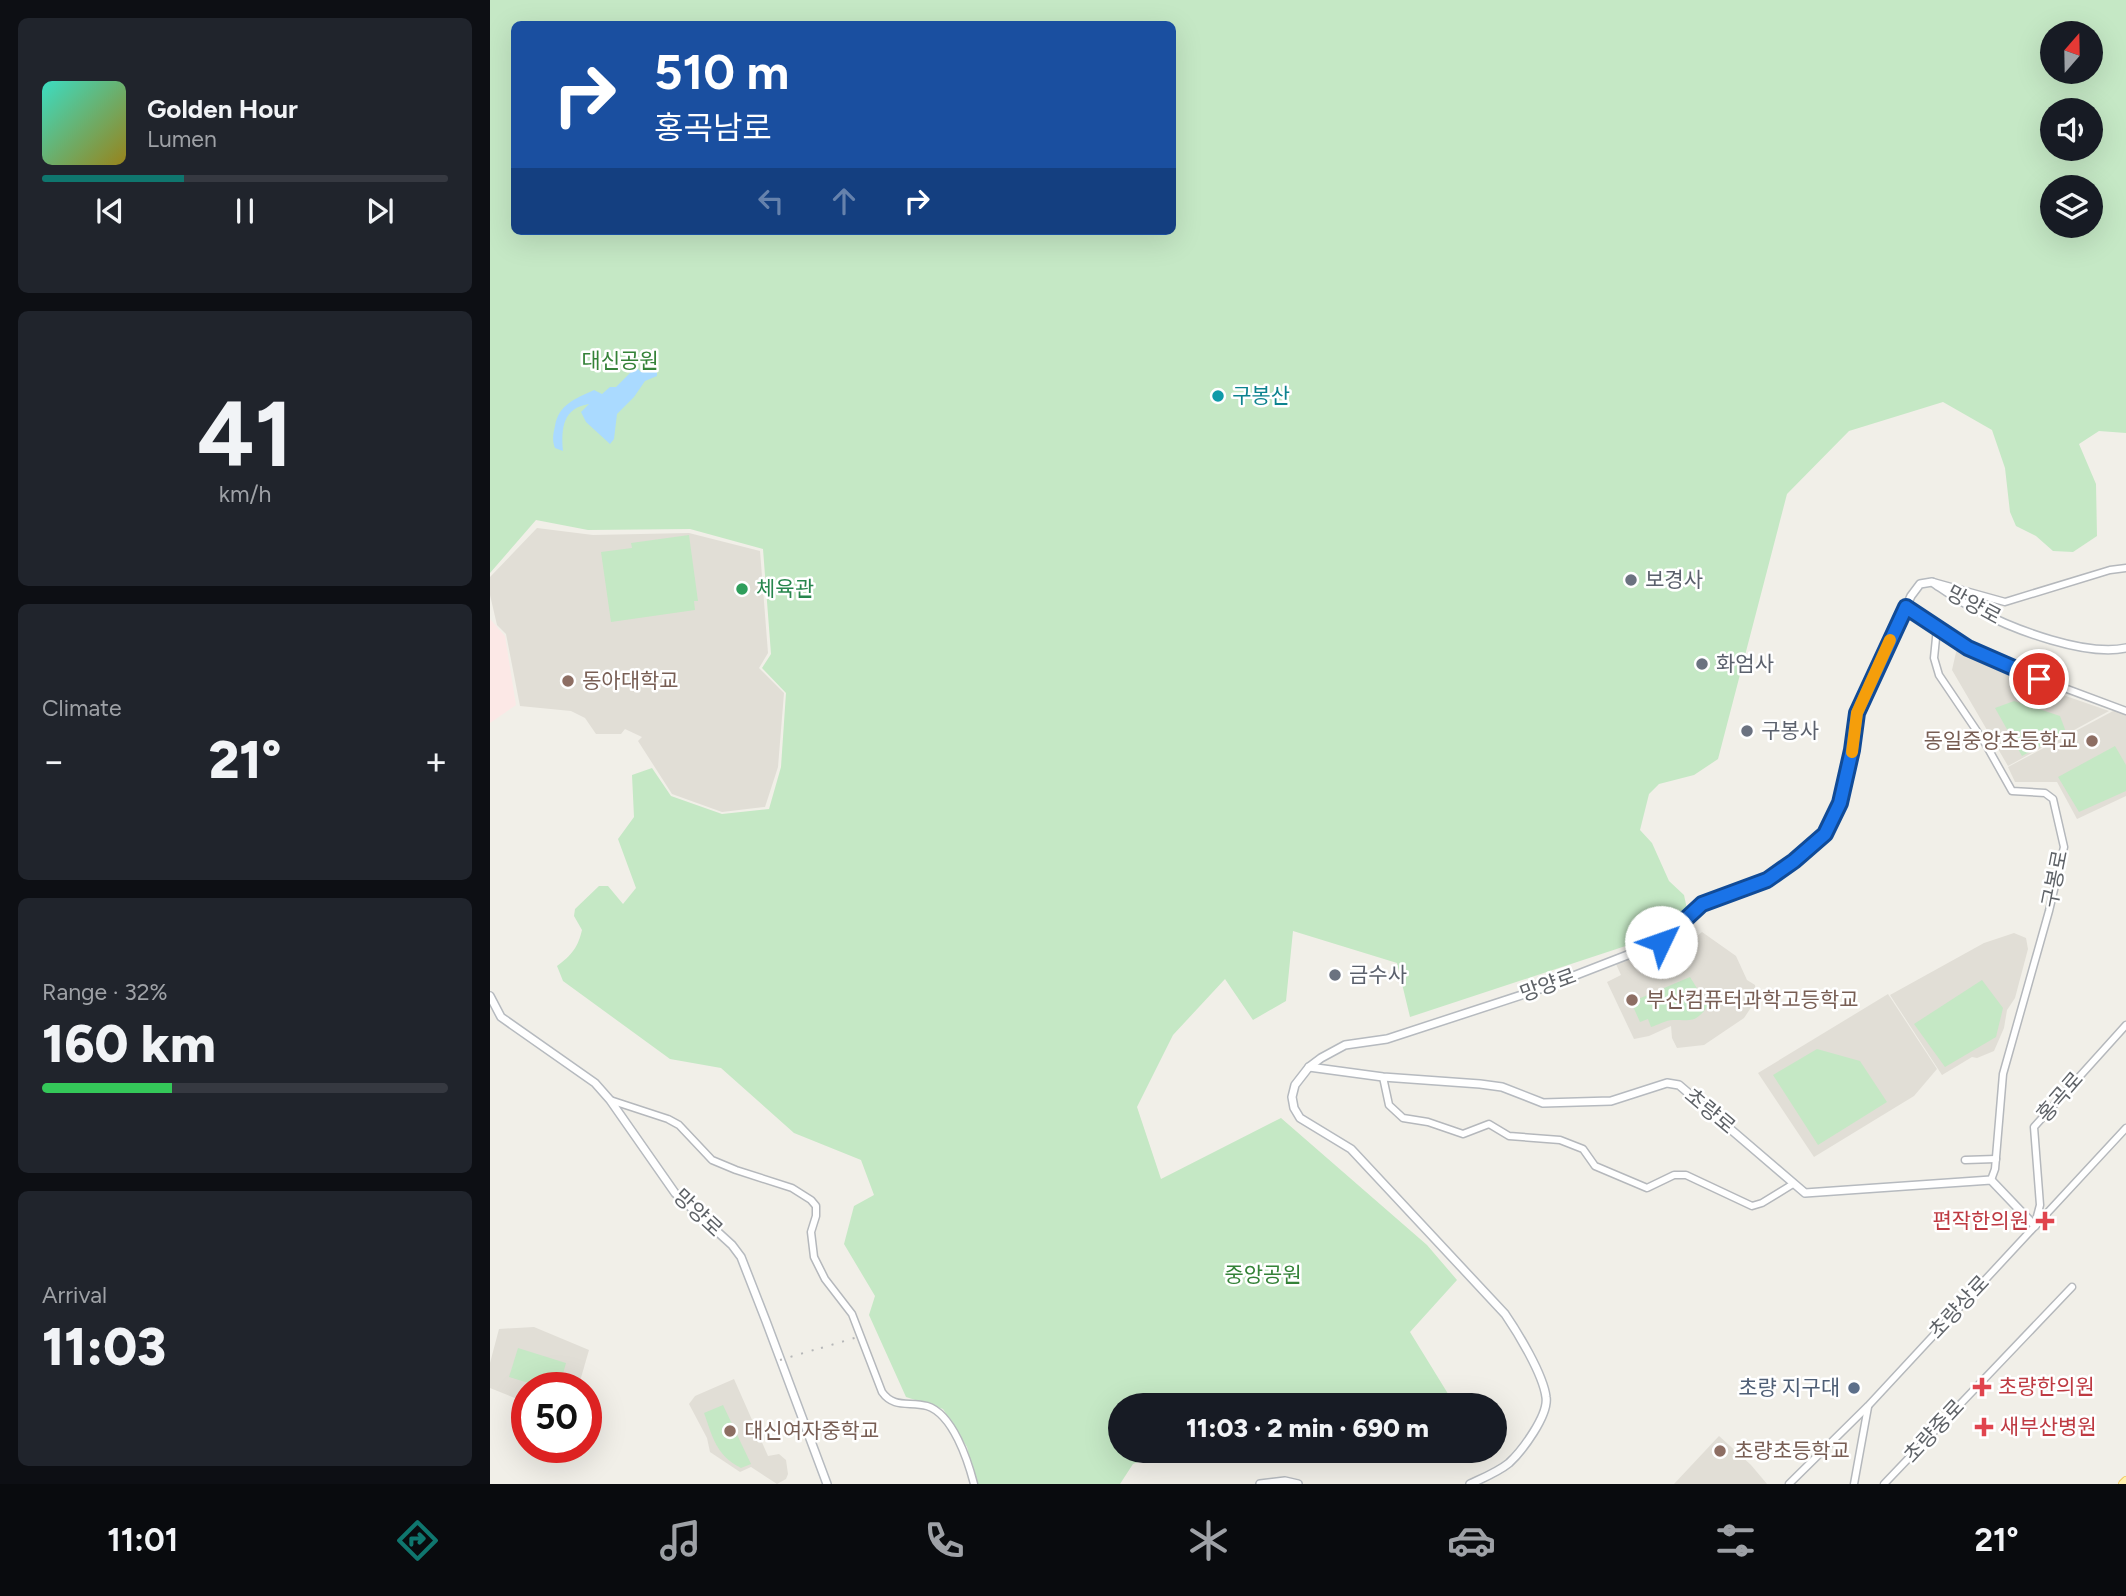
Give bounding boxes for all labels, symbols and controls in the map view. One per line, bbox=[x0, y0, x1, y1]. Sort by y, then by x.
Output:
north arrow bbox=[2040, 21, 2104, 84]
map controls bbox=[2040, 21, 2103, 238]
text: 510 m bbox=[654, 42, 789, 101]
icon: right bbox=[539, 49, 630, 140]
text: Golden Hour bbox=[147, 93, 298, 125]
button: sound bbox=[2040, 98, 2103, 161]
text: 홍곡남로 bbox=[654, 109, 772, 147]
text: Lumen bbox=[147, 125, 217, 153]
button: layers bbox=[2040, 175, 2103, 238]
icon: left bbox=[752, 182, 790, 220]
icon: ahead bbox=[825, 182, 863, 220]
icon: right bbox=[898, 182, 936, 220]
icon: previous bbox=[91, 192, 129, 230]
icon: pause bbox=[226, 192, 264, 230]
icon: next bbox=[361, 192, 399, 230]
park label: 대신공원 bbox=[581, 348, 659, 373]
text: 41 bbox=[197, 380, 293, 489]
place label: 구봉산 bbox=[1232, 383, 1290, 408]
marker: 구봉산 bbox=[1210, 388, 1226, 404]
text: km/h bbox=[219, 480, 271, 508]
place label: 보경사 bbox=[1645, 567, 1703, 592]
marker: 보경사 bbox=[1623, 572, 1639, 588]
place label: 체육관 bbox=[756, 576, 814, 601]
street label: 망양로 bbox=[1943, 580, 2006, 629]
marker: 체육관 bbox=[734, 581, 750, 597]
pin bbox=[2009, 649, 2069, 709]
place label: 화엄사 bbox=[1716, 651, 1774, 676]
marker: 화엄사 bbox=[1694, 656, 1710, 672]
icon: arrive bbox=[2020, 660, 2058, 698]
place label: 동아대학교 bbox=[582, 668, 679, 693]
marker: 동아대학교 bbox=[560, 673, 576, 689]
text: Climate bbox=[42, 694, 121, 722]
place label: 구봉사 bbox=[1761, 718, 1819, 743]
marker: 구봉사 bbox=[1739, 723, 1755, 739]
place label: 동일중앙초등학교 bbox=[1923, 728, 2078, 753]
text: 21° bbox=[209, 729, 281, 791]
marker: 동일중앙초등학교 bbox=[2084, 733, 2100, 749]
text: − bbox=[42, 738, 66, 784]
text: + bbox=[424, 738, 448, 784]
street label: 구봉로 bbox=[2037, 848, 2072, 910]
position arrow bbox=[1624, 905, 1698, 979]
place label: 금수사 bbox=[1349, 962, 1407, 987]
street label: 망양로 bbox=[1516, 963, 1579, 1006]
marker: 금수사 bbox=[1327, 967, 1343, 983]
text: Range · 32% bbox=[42, 978, 168, 1006]
place label: 부산컴퓨터과학고등학교 bbox=[1646, 987, 1859, 1012]
marker: 부산컴퓨터과학고등학교 bbox=[1624, 992, 1640, 1008]
text: 160 km bbox=[42, 1013, 216, 1075]
street label: 홍곡로 bbox=[2031, 1067, 2088, 1127]
street label: 초량로 bbox=[1680, 1082, 1741, 1139]
street label: 망양로 bbox=[669, 1184, 728, 1242]
place label: 편작한의원 bbox=[1932, 1208, 2029, 1233]
marker: 편작한의원 bbox=[2035, 1211, 2055, 1231]
park label: 중앙공원 bbox=[1224, 1262, 1302, 1287]
street label: 초량상로 bbox=[1923, 1270, 1994, 1343]
text: Arrival bbox=[42, 1281, 107, 1309]
text: 11:03 bbox=[42, 1316, 166, 1378]
speed limit sign: 50 bbox=[511, 1372, 602, 1463]
place label: 초량한의원 bbox=[1998, 1374, 2095, 1399]
place label: 초량 지구대 bbox=[1738, 1375, 1840, 1400]
marker: 초량한의원 bbox=[1972, 1377, 1992, 1397]
marker: 초량 지구대 bbox=[1846, 1380, 1862, 1396]
street label: 초량중로 bbox=[1898, 1394, 1969, 1467]
text: 11:03 · 2 min · 690 m bbox=[1186, 1412, 1429, 1444]
place label: 새부산병원 bbox=[2000, 1414, 2097, 1439]
marker: 새부산병원 bbox=[1974, 1417, 1994, 1437]
place label: 대신여자중학교 bbox=[744, 1418, 879, 1443]
marker: 대신여자중학교 bbox=[722, 1423, 738, 1439]
place label: 초량초등학교 bbox=[1734, 1438, 1850, 1463]
marker: 초량초등학교 bbox=[1712, 1443, 1728, 1459]
icon: directions bbox=[393, 1516, 442, 1565]
icon: music bbox=[656, 1516, 705, 1565]
icon: phone bbox=[920, 1516, 969, 1565]
icon: climate bbox=[1184, 1516, 1233, 1565]
icon: car bbox=[1447, 1516, 1496, 1565]
icon: filters bbox=[1711, 1516, 1760, 1565]
text: 11:01 bbox=[107, 1521, 178, 1559]
text: 21° bbox=[1974, 1521, 2019, 1559]

